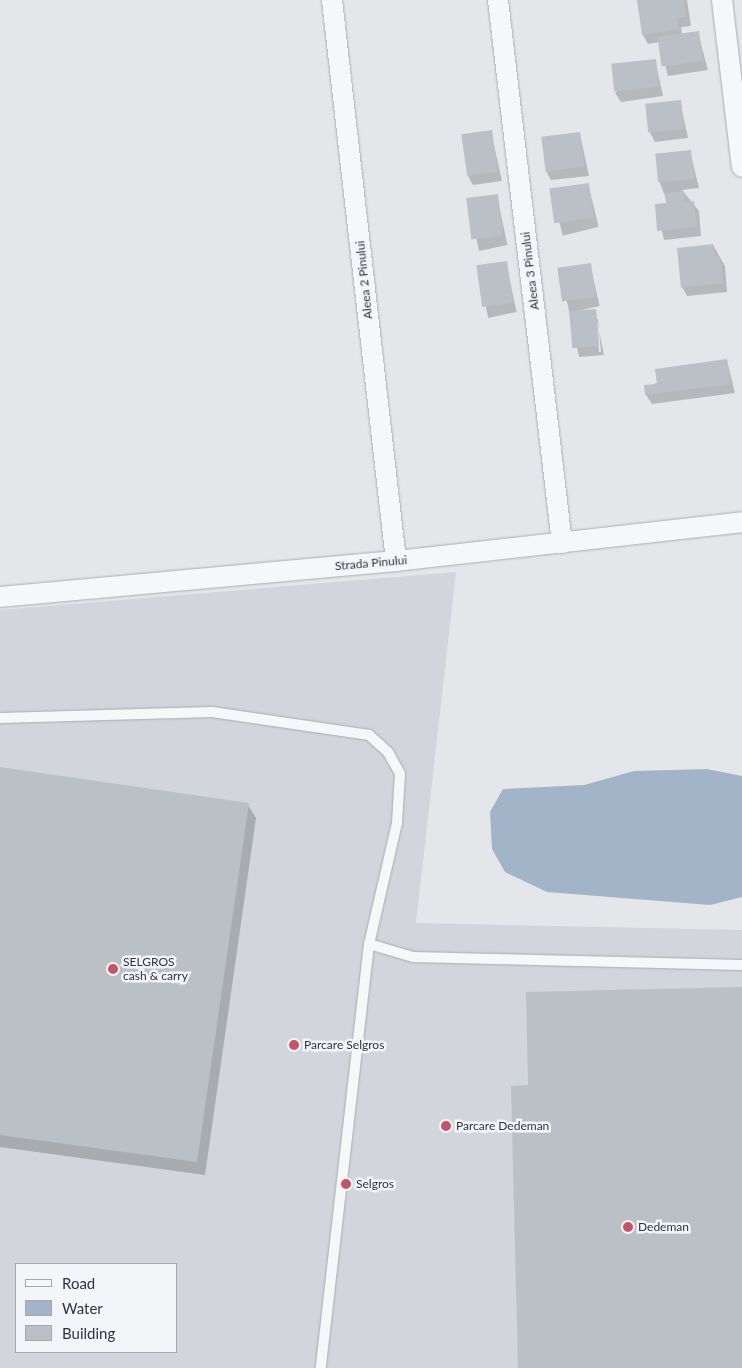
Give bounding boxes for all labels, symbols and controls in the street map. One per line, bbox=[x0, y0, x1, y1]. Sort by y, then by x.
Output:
street label: Aleea 3 Pinului bbox=[518, 231, 542, 311]
street label: Aleea 2 Pinului bbox=[353, 240, 375, 320]
street label: Strada Pinului bbox=[334, 553, 408, 573]
place label: SELGROS cash & carry bbox=[123, 955, 188, 983]
marker: SELGROS cash & carry bbox=[107, 963, 119, 975]
place label: Parcare Selgros bbox=[304, 1038, 384, 1052]
marker: Parcare Selgros bbox=[288, 1039, 300, 1051]
place label: Parcare Dedeman bbox=[456, 1119, 549, 1133]
marker: Parcare Dedeman bbox=[440, 1120, 452, 1132]
place label: Selgros bbox=[356, 1177, 394, 1191]
marker: Selgros bbox=[340, 1178, 352, 1190]
place label: Dedeman bbox=[638, 1220, 689, 1234]
marker: Dedeman bbox=[622, 1221, 634, 1233]
legend bbox=[15, 1263, 178, 1353]
text: Road bbox=[62, 1274, 95, 1292]
text: Water bbox=[62, 1299, 103, 1317]
text: Building bbox=[62, 1324, 115, 1342]

